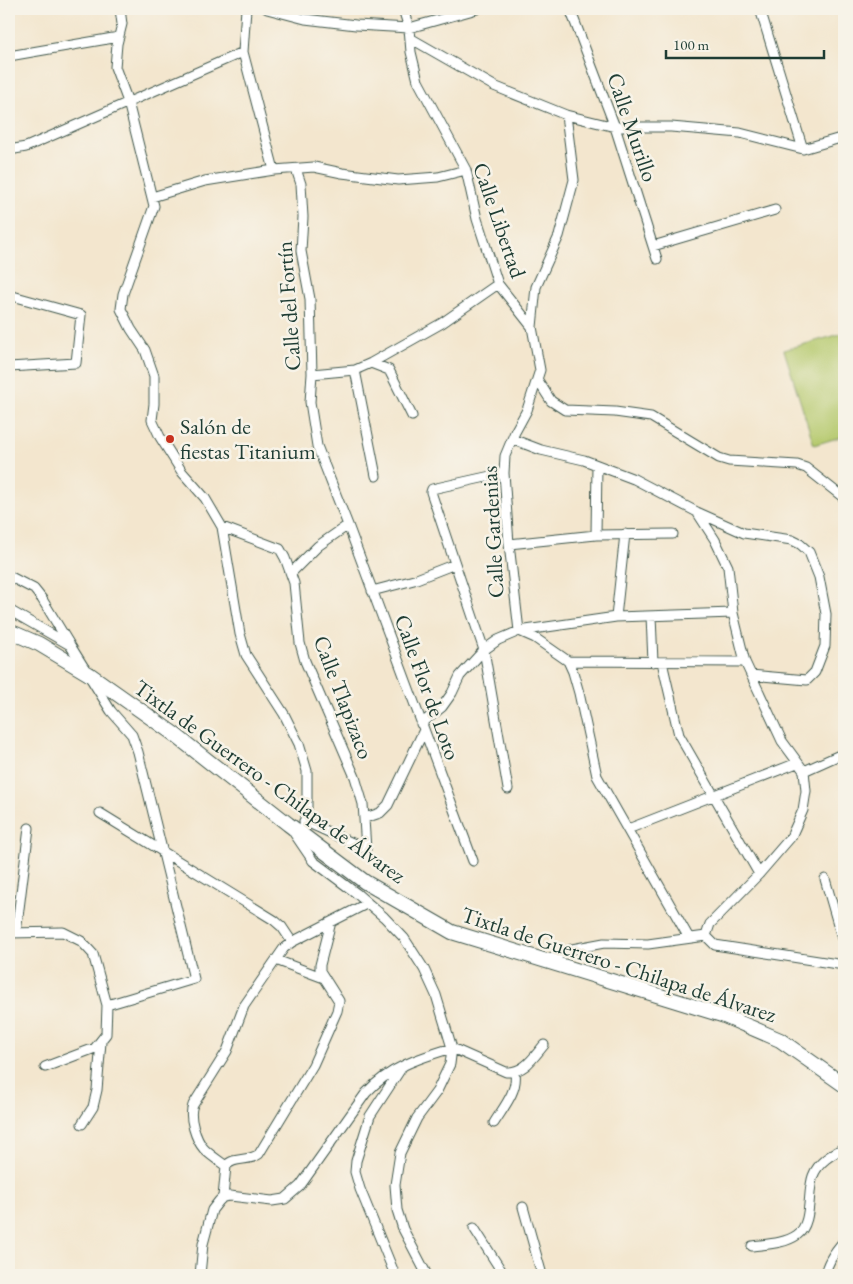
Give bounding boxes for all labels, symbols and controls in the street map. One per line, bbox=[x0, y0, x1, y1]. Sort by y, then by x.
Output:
scale bar bbox=[666, 28, 823, 60]
text: 100 m bbox=[673, 35, 710, 54]
street label: Calle Murillo bbox=[600, 69, 665, 186]
street label: Calle Libertad bbox=[466, 159, 533, 283]
street label: Calle del Fortín bbox=[269, 240, 308, 372]
place label: Salón de fiestas Titanium bbox=[180, 412, 316, 466]
marker: Salón de fiestas Titanium bbox=[164, 433, 176, 445]
street label: Calle Gardenias bbox=[475, 465, 510, 599]
street label: Calle Flor de Loto bbox=[388, 610, 467, 764]
street label: Calle Tlapizaco bbox=[307, 631, 380, 763]
street label: Tixtla de Guerrero - Chilapa de Álvarez bbox=[128, 673, 412, 890]
street label: Tixtla de Guerrero - Chilapa de Álvarez bbox=[458, 900, 780, 1029]

